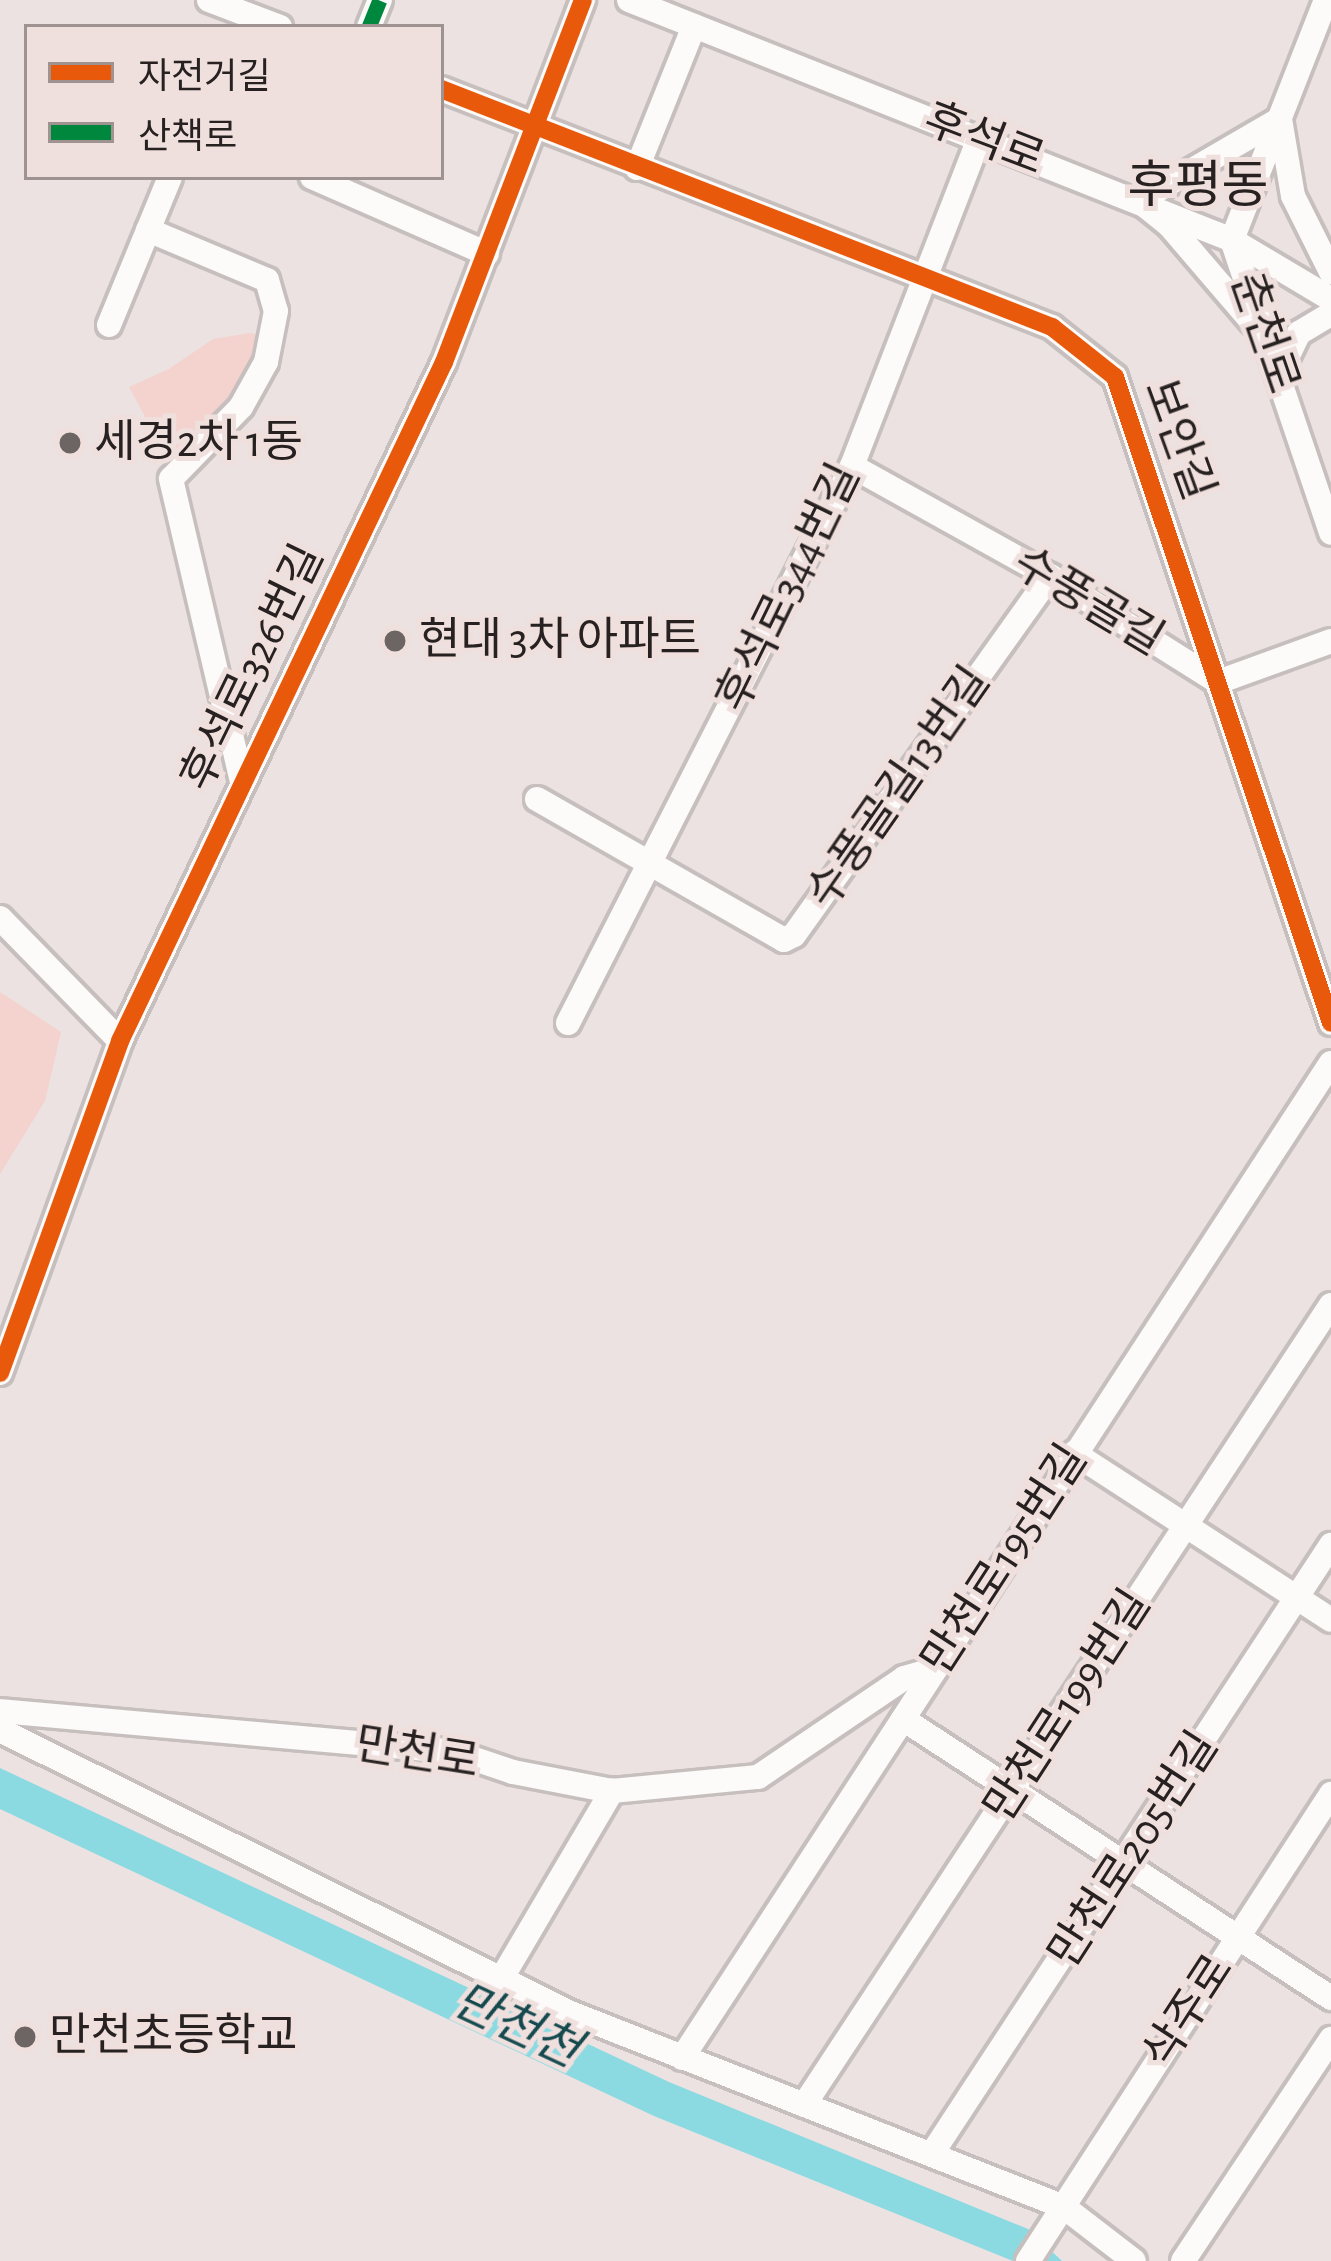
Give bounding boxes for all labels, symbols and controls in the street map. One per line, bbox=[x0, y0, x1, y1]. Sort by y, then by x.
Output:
legend bbox=[24, 24, 444, 180]
text: 자전거길 bbox=[138, 59, 270, 95]
street label: 후석로 bbox=[916, 93, 1052, 187]
text: 산책로 bbox=[138, 119, 237, 155]
district label: 후평동 bbox=[1128, 156, 1268, 218]
street label: 춘천로 bbox=[1218, 265, 1310, 401]
street label: 보안길 bbox=[1131, 372, 1225, 508]
place label: 세경2차 1동 bbox=[94, 416, 303, 470]
marker: 세경2차 1동 bbox=[57, 430, 83, 456]
street label: 후석로344번길 bbox=[706, 455, 872, 721]
street label: 후석로326번길 bbox=[170, 536, 336, 800]
street label: 수풍골길 bbox=[1003, 536, 1173, 668]
place label: 현대 3차 아파트 bbox=[419, 614, 701, 668]
marker: 현대 3차 아파트 bbox=[382, 628, 408, 654]
street label: 수풍골길13번길 bbox=[796, 657, 1002, 919]
street label: 만천로195번길 bbox=[911, 1435, 1099, 1685]
street label: 만천로199번길 bbox=[973, 1580, 1163, 1832]
street label: 만천로 bbox=[351, 1718, 483, 1790]
street label: 만천로205번길 bbox=[1038, 1722, 1230, 1978]
street label: 삭주로 bbox=[1133, 1945, 1245, 2079]
water label: 만천천 bbox=[444, 1973, 588, 2081]
place label: 만천초등학교 bbox=[49, 2010, 297, 2064]
marker: 만천초등학교 bbox=[12, 2024, 38, 2050]

